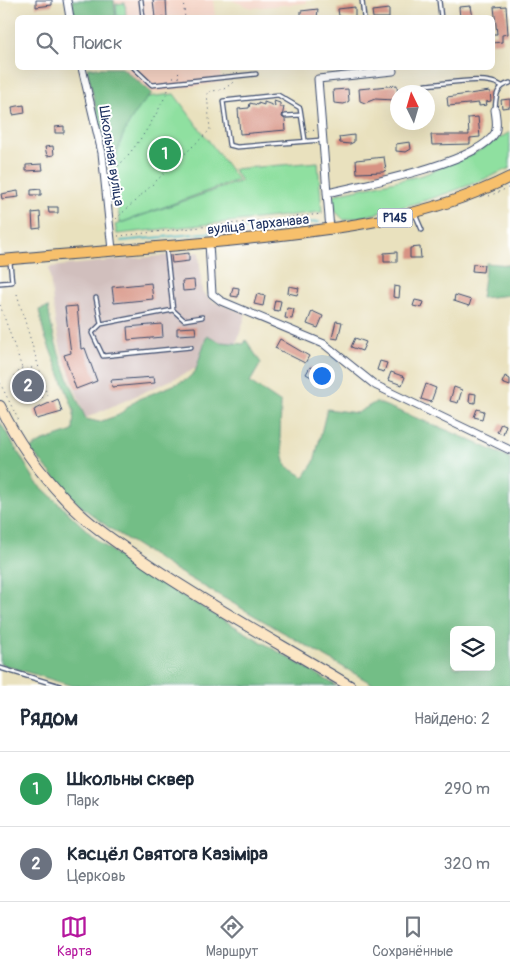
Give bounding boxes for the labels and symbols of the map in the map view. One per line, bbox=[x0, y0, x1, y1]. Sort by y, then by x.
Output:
north arrow bbox=[390, 85, 435, 130]
street label: Школьная вуліца bbox=[95, 105, 128, 207]
pin: 1 bbox=[149, 135, 181, 173]
road number: Р145 bbox=[378, 208, 412, 228]
street label: вуліца Тарханава bbox=[206, 211, 310, 238]
your location bbox=[309, 363, 335, 389]
pin: 2 bbox=[12, 367, 44, 405]

